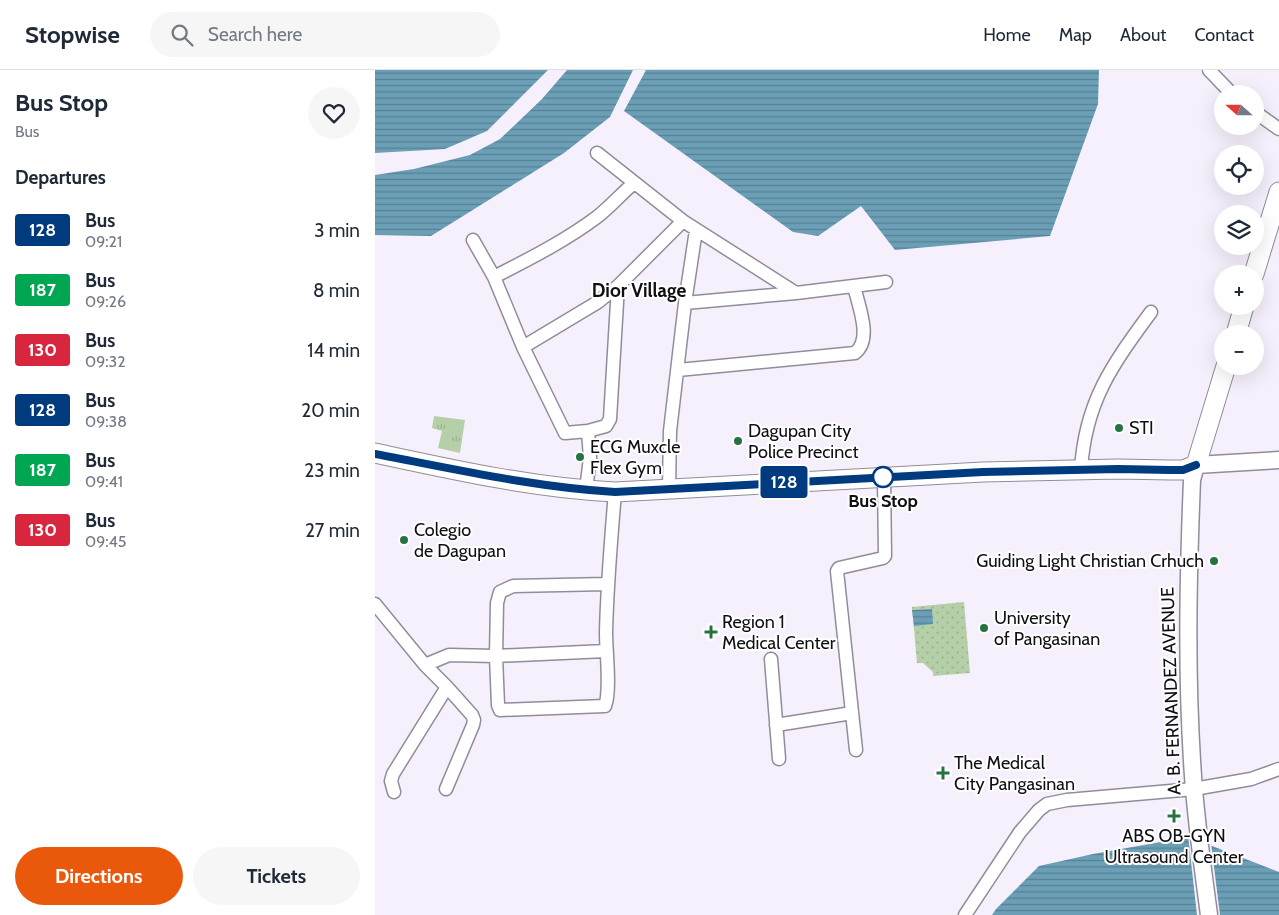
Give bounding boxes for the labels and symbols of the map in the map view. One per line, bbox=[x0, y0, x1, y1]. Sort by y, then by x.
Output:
north arrow bbox=[1214, 85, 1264, 135]
district label: Dior Village bbox=[592, 279, 686, 302]
place label: STI bbox=[1129, 417, 1154, 439]
place label: Dagupan City Police Precinct bbox=[748, 420, 858, 463]
marker: STI bbox=[1113, 422, 1125, 434]
marker: Dagupan City Police Precinct bbox=[732, 435, 744, 447]
place label: ECG Muxcle Flex Gym bbox=[590, 436, 680, 479]
marker: ECG Muxcle Flex Gym bbox=[574, 451, 586, 463]
line badge: 128 bbox=[755, 466, 813, 498]
marker: Bus Stop bbox=[872, 466, 894, 488]
place label: Bus Stop bbox=[848, 490, 918, 512]
place label: Colegio de Dagupan bbox=[414, 519, 506, 562]
marker: Colegio de Dagupan bbox=[398, 534, 410, 546]
place label: Guiding Light Christian Crhuch bbox=[976, 550, 1204, 572]
marker: Guiding Light Christian Crhuch bbox=[1208, 555, 1220, 567]
street label: A. B. FERNANDEZ AVENUE bbox=[1156, 587, 1186, 795]
place label: University of Pangasinan bbox=[994, 607, 1100, 650]
place label: Region 1 Medical Center bbox=[722, 611, 836, 654]
marker: University of Pangasinan bbox=[978, 622, 990, 634]
marker: Region 1 Medical Center bbox=[704, 625, 718, 639]
place label: The Medical City Pangasinan bbox=[954, 752, 1075, 795]
marker: The Medical City Pangasinan bbox=[936, 766, 950, 780]
marker: ABS OB-GYN Ultrasound Center bbox=[1167, 809, 1181, 823]
place label: ABS OB-GYN Ultrasound Center bbox=[1105, 825, 1244, 868]

